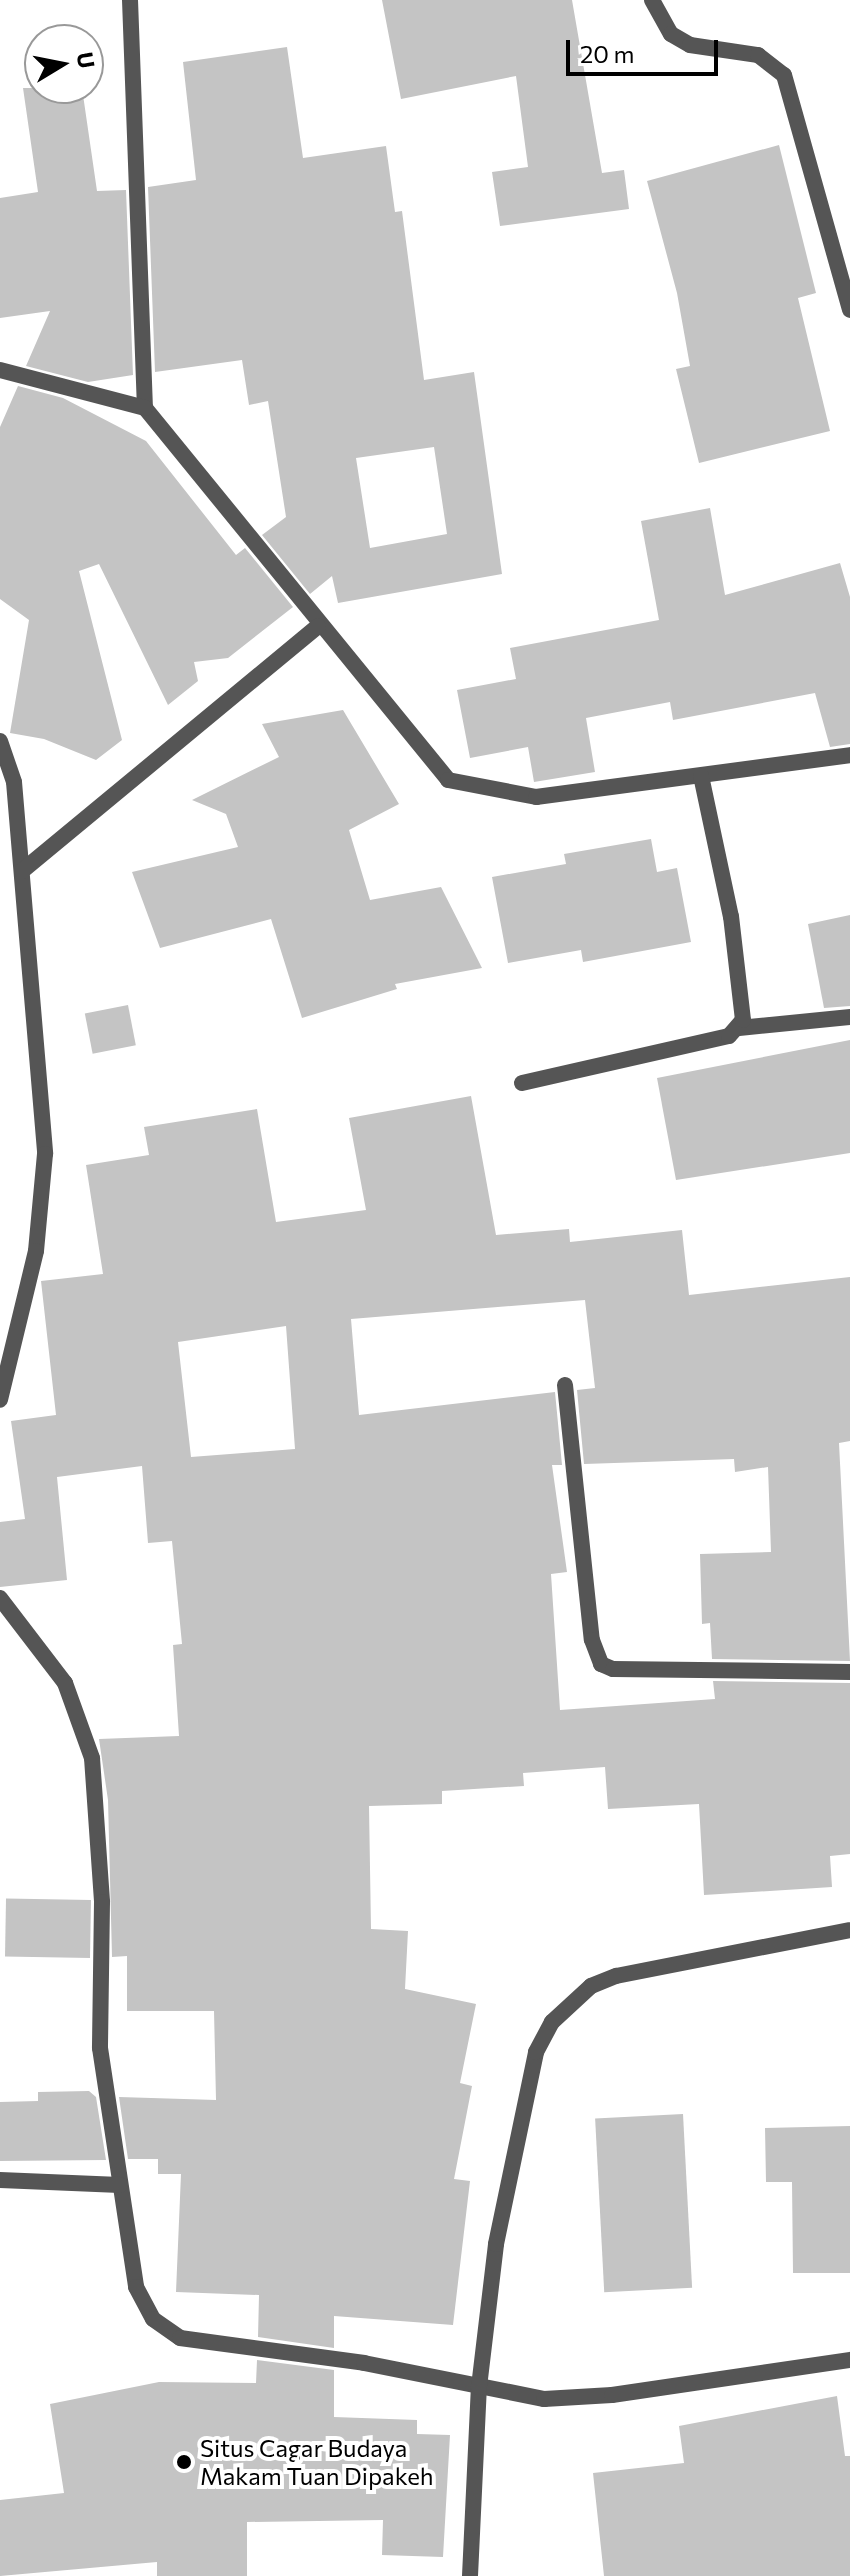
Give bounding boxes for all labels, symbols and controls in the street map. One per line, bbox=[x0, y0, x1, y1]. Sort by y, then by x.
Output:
north arrow bbox=[24, 24, 104, 104]
scale bar bbox=[570, 24, 722, 74]
text: 20 m bbox=[580, 39, 634, 68]
text: U bbox=[71, 50, 101, 70]
place label: Situs Cagar Budaya Makam Tuan Dipakeh bbox=[200, 2434, 434, 2490]
marker: Situs Cagar Budaya Makam Tuan Dipakeh bbox=[175, 2453, 193, 2471]

